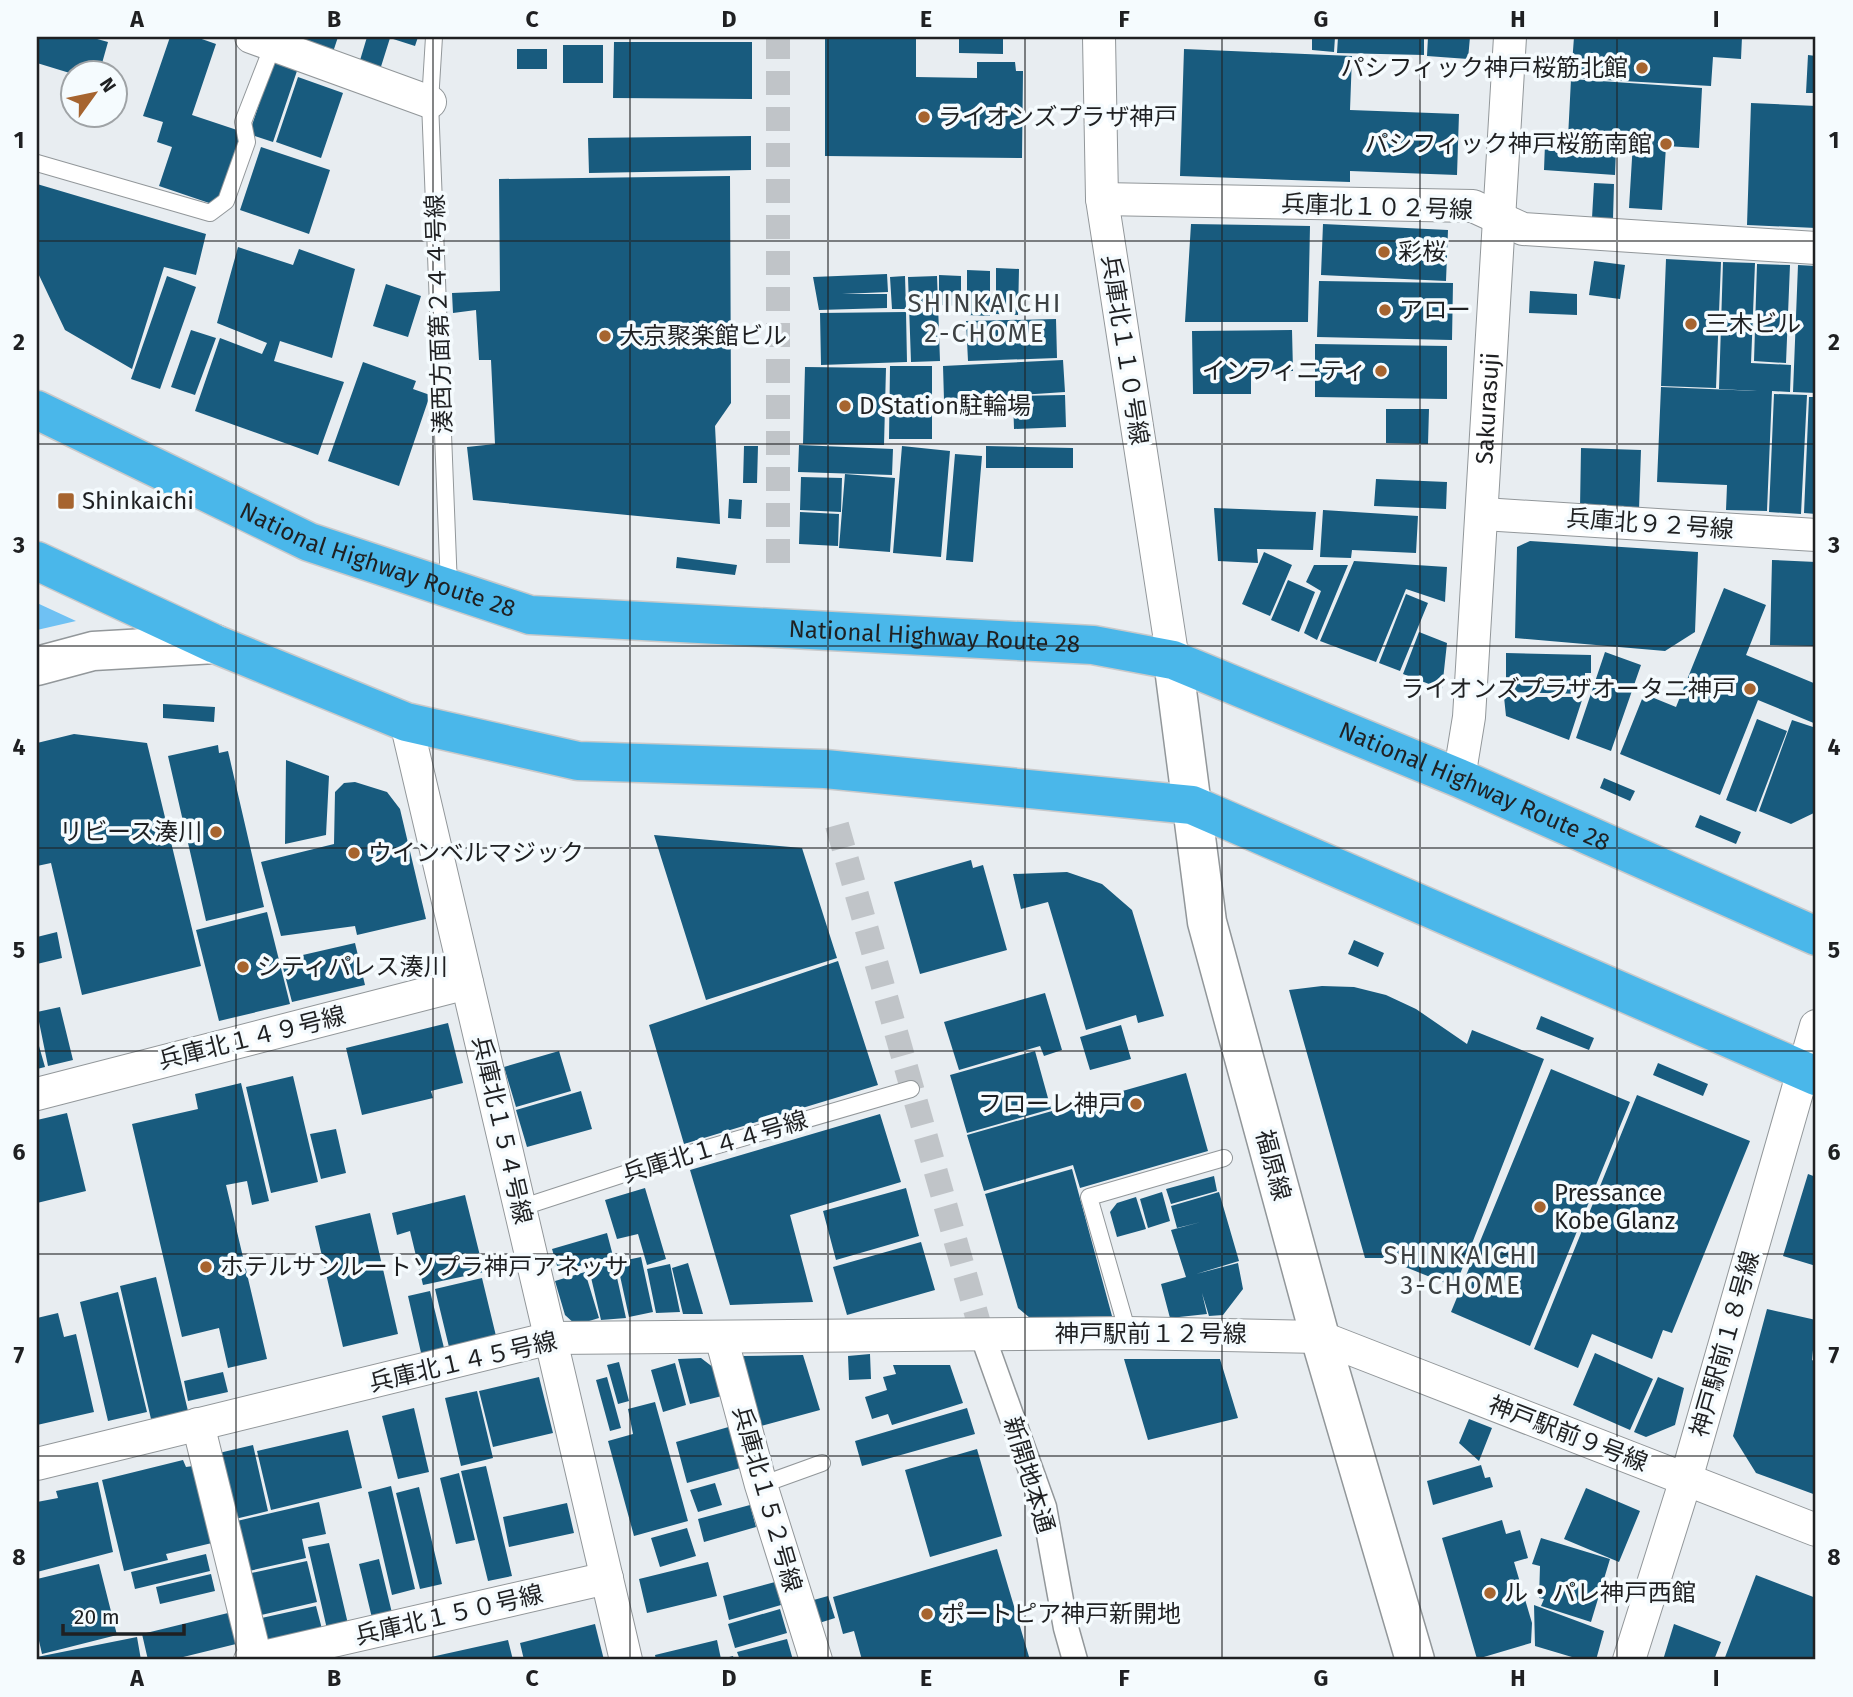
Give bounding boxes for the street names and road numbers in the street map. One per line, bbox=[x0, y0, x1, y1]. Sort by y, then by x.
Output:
street label: 兵庫北１０２号線 bbox=[1281, 190, 1473, 224]
street label: 湊西方面第２４４号線 bbox=[421, 194, 457, 434]
street label: 兵庫北１１０号線 bbox=[1096, 253, 1154, 447]
street label: Sakurasuji bbox=[1470, 352, 1505, 465]
street label: National Highway Route 28 bbox=[235, 497, 519, 623]
street label: 兵庫北９２号線 bbox=[1565, 504, 1735, 544]
street label: National Highway Route 28 bbox=[788, 615, 1081, 658]
street label: National Highway Route 28 bbox=[1335, 716, 1614, 857]
street label: 兵庫北１４９号線 bbox=[155, 1001, 349, 1075]
street label: 兵庫北１５４号線 bbox=[467, 1033, 537, 1227]
street label: 兵庫北１４４号線 bbox=[619, 1106, 811, 1188]
street label: 福原線 bbox=[1250, 1127, 1296, 1203]
street label: 神戸駅前１８号線 bbox=[1685, 1248, 1765, 1440]
street label: 神戸駅前１２号線 bbox=[1055, 1320, 1247, 1348]
street label: 兵庫北１４５号線 bbox=[366, 1327, 560, 1397]
street label: 神戸駅前９号線 bbox=[1485, 1391, 1651, 1477]
street label: 兵庫北１５２号線 bbox=[727, 1403, 807, 1595]
street label: 新開地本通 bbox=[998, 1414, 1060, 1536]
street label: 兵庫北１５０号線 bbox=[352, 1580, 546, 1650]

